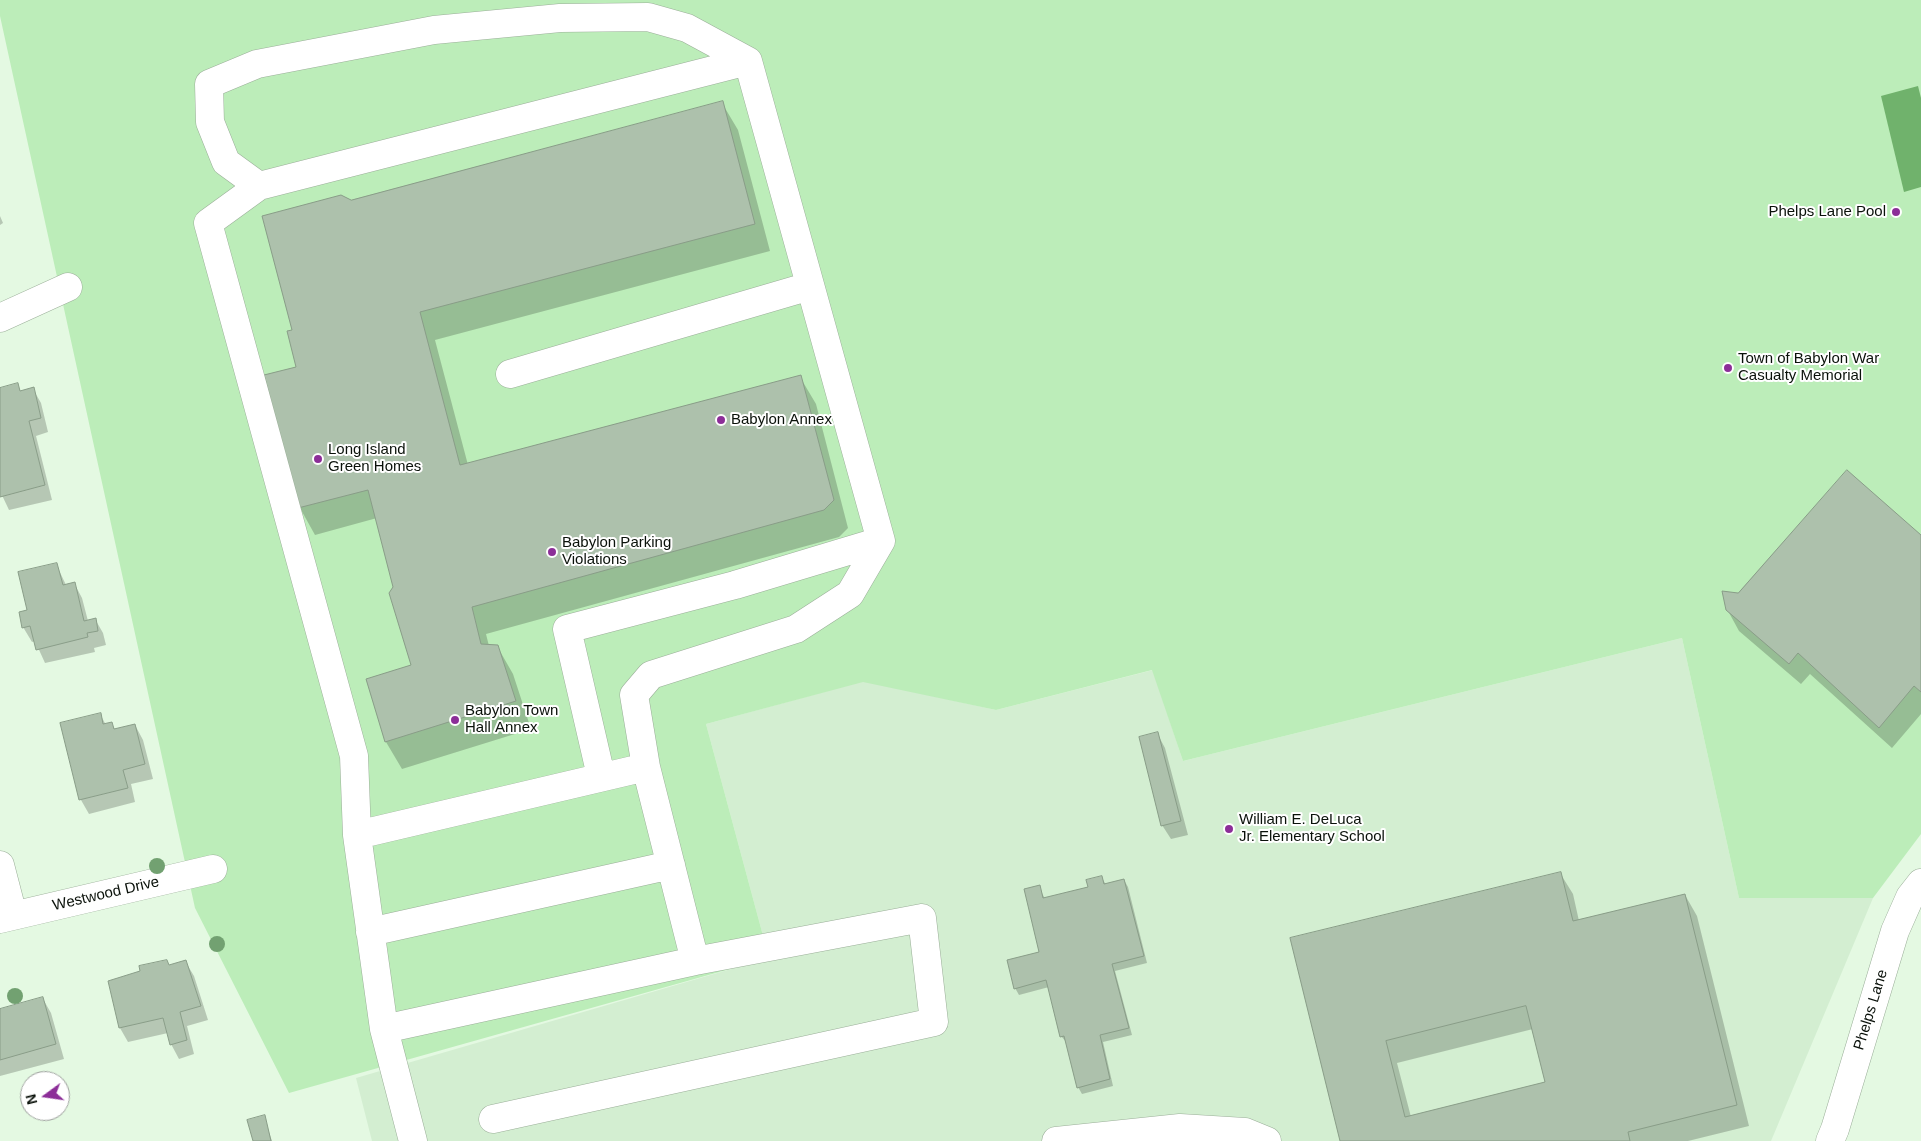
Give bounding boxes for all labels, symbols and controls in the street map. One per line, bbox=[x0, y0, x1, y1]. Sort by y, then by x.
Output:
place label: Phelps Lane Pool bbox=[1768, 203, 1886, 221]
marker: Phelps Lane Pool bbox=[1890, 206, 1902, 218]
place label: Town of Babylon War Casualty Memorial bbox=[1738, 350, 1879, 385]
marker: Town of Babylon War Casualty Memorial bbox=[1722, 362, 1734, 374]
place label: Babylon Annex bbox=[731, 411, 832, 429]
marker: Babylon Annex bbox=[715, 414, 727, 426]
place label: Long Island Green Homes bbox=[328, 441, 421, 476]
marker: Long Island Green Homes bbox=[312, 453, 324, 465]
place label: Babylon Parking Violations bbox=[562, 534, 671, 569]
marker: Babylon Parking Violations bbox=[546, 546, 558, 558]
place label: Babylon Town Hall Annex bbox=[465, 702, 558, 737]
marker: Babylon Town Hall Annex bbox=[449, 714, 461, 726]
place label: William E. DeLuca Jr. Elementary School bbox=[1239, 811, 1385, 846]
marker: William E. DeLuca Jr. Elementary School bbox=[1223, 823, 1235, 835]
street label: Westwood Drive bbox=[51, 873, 161, 915]
street label: Phelps Lane bbox=[1850, 967, 1892, 1053]
north arrow bbox=[20, 1071, 70, 1121]
text: N bbox=[22, 1093, 40, 1106]

